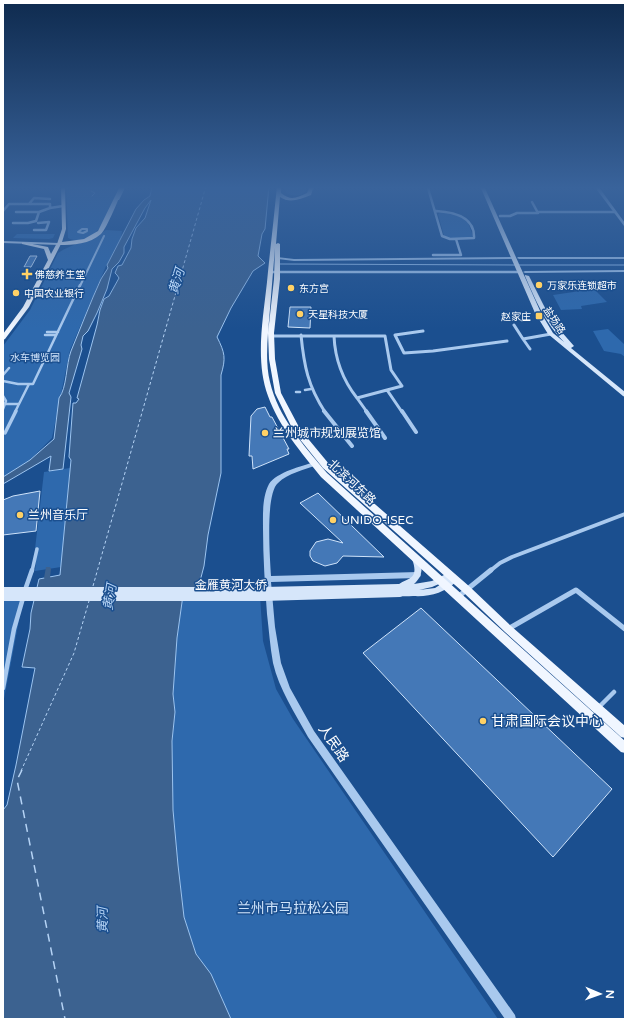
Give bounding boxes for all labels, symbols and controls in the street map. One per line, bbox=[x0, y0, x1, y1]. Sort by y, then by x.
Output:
water label: 黄河 bbox=[166, 264, 189, 296]
marker: 佛慈养生堂 bbox=[22, 269, 32, 279]
place label: 佛慈养生堂 bbox=[34, 269, 85, 281]
marker: 万家乐连锁超市 bbox=[534, 280, 544, 290]
place label: 万家乐连锁超市 bbox=[547, 280, 617, 292]
marker: 东方宫 bbox=[286, 283, 296, 293]
place label: 东方宫 bbox=[299, 283, 329, 295]
marker: 中国农业银行 bbox=[11, 288, 21, 298]
place label: 中国农业银行 bbox=[24, 288, 84, 300]
street label: 盐场路 bbox=[541, 305, 568, 336]
marker: 天星科技大厦 bbox=[295, 309, 305, 319]
place label: 天星科技大厦 bbox=[308, 309, 368, 321]
place label: 赵家庄 bbox=[501, 311, 531, 323]
marker: 赵家庄 bbox=[534, 311, 544, 321]
park label: 水车博览园 bbox=[10, 352, 60, 364]
place label: 兰州城市规划展览馆 bbox=[273, 426, 381, 440]
marker: 兰州城市规划展览馆 bbox=[260, 428, 270, 438]
street label: 北滨河东路 bbox=[325, 456, 379, 508]
place label: 兰州音乐厅 bbox=[28, 508, 88, 522]
marker: 兰州音乐厅 bbox=[15, 510, 25, 520]
place label: UNIDO-ISEC bbox=[341, 513, 414, 527]
marker: UNIDO-ISEC bbox=[328, 515, 338, 525]
street label: 金雁黄河大侨 bbox=[195, 578, 267, 592]
water label: 黄河 bbox=[100, 580, 121, 611]
place label: 甘肃国际会议中心 bbox=[491, 713, 603, 730]
marker: 甘肃国际会议中心 bbox=[478, 716, 488, 726]
street label: 人民路 bbox=[315, 721, 352, 765]
park label: 兰州市马拉松公园 bbox=[237, 900, 349, 917]
water label: 黄河 bbox=[95, 904, 111, 933]
north arrow bbox=[580, 974, 620, 1014]
text: N bbox=[603, 990, 616, 999]

